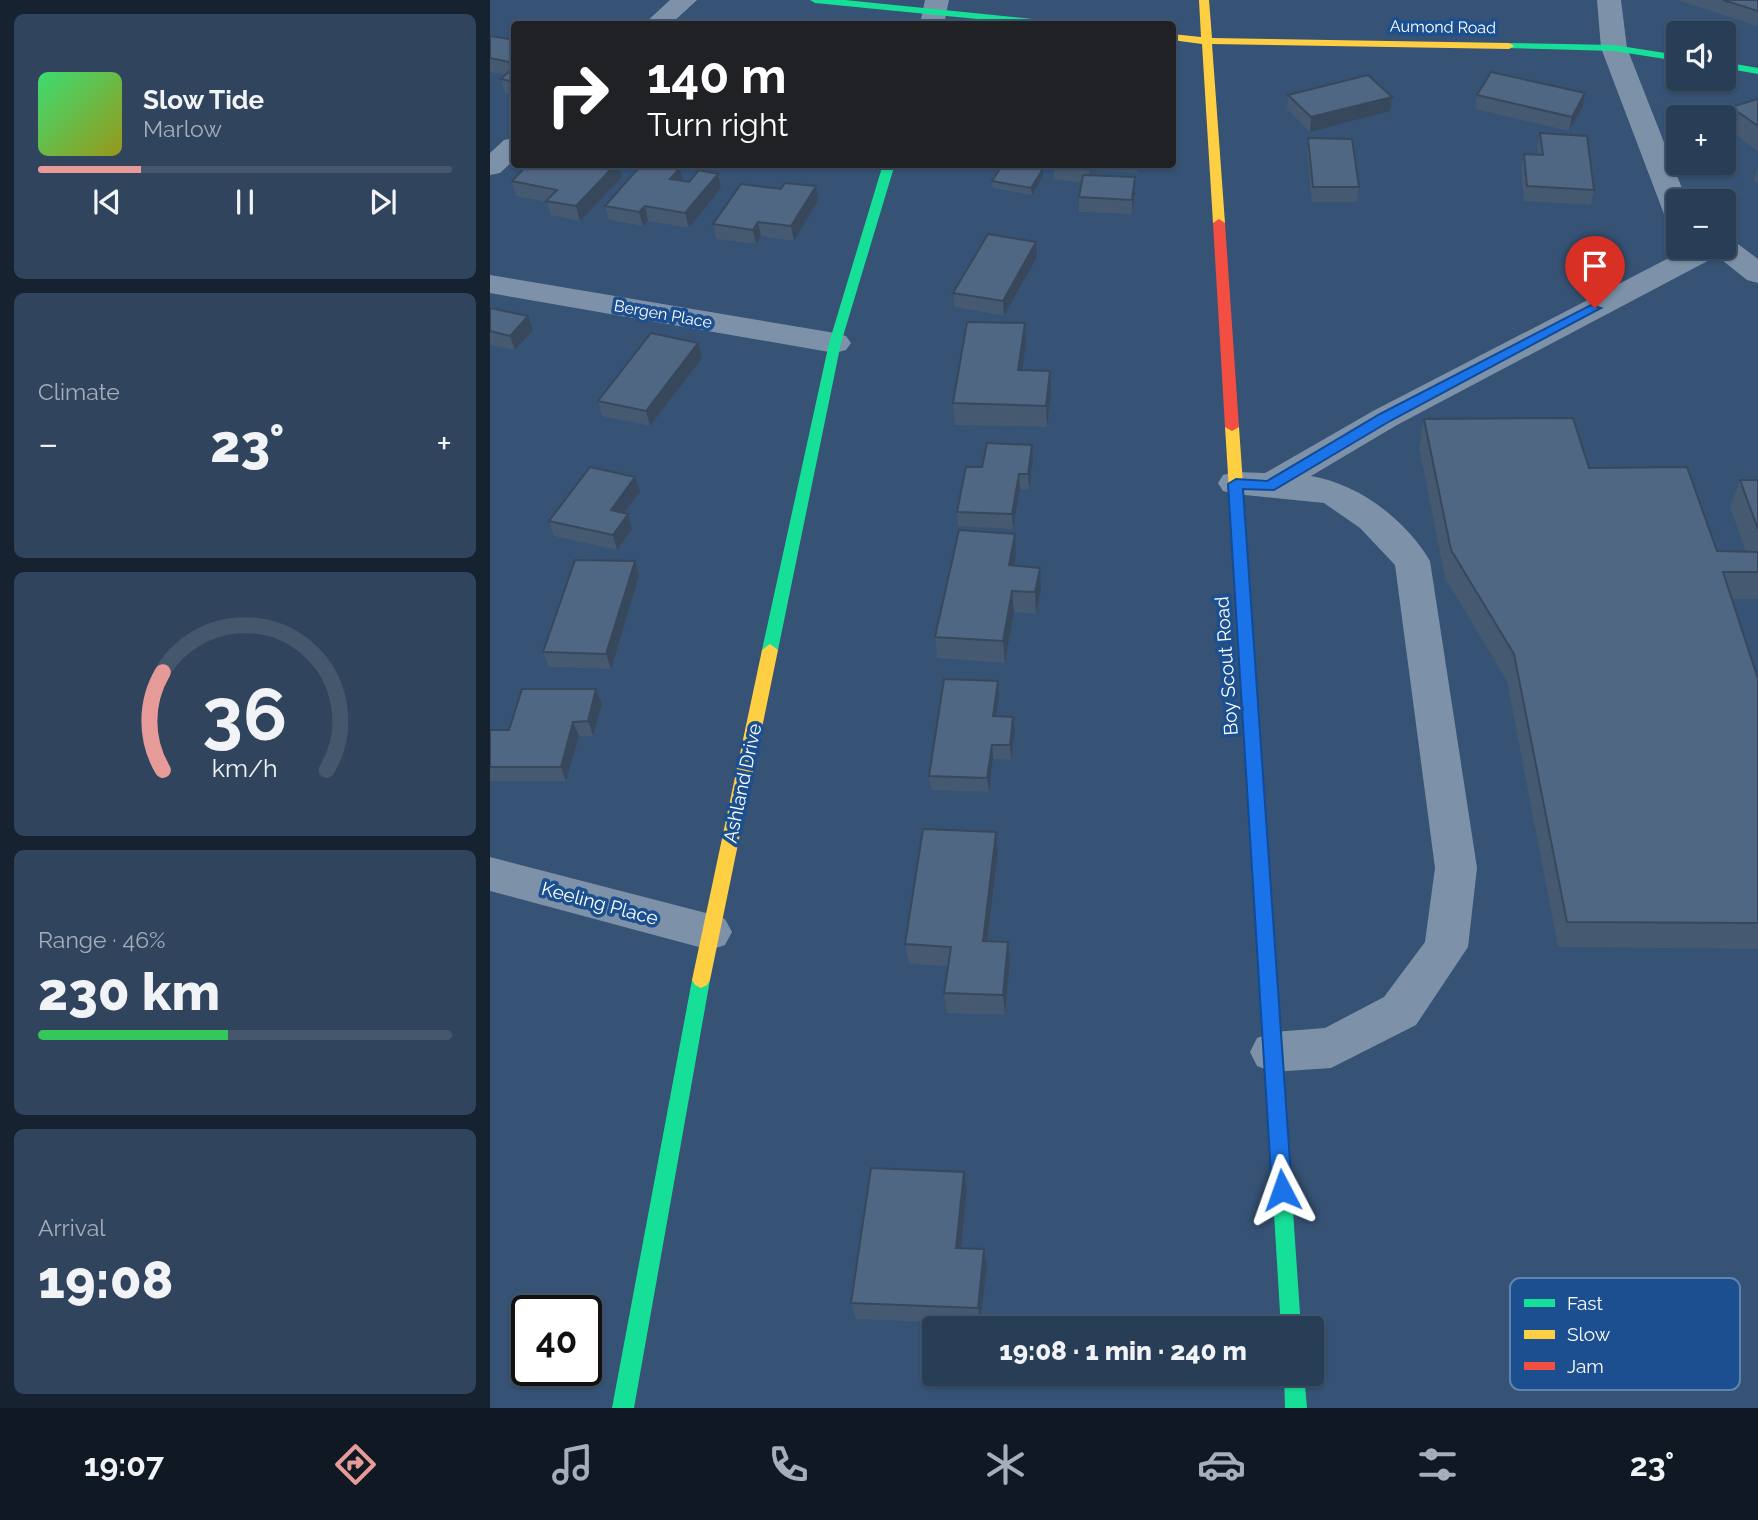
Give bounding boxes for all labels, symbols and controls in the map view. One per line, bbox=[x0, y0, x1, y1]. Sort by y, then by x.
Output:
street label: Aumond Road bbox=[1390, 17, 1496, 37]
map controls bbox=[1666, 21, 1736, 259]
button: sound bbox=[1666, 21, 1736, 91]
text: 140 m bbox=[647, 47, 787, 104]
icon: right bbox=[532, 49, 623, 140]
text: Slow Tide bbox=[143, 85, 264, 115]
button: + bbox=[1666, 105, 1736, 175]
text: Turn right bbox=[647, 106, 788, 143]
text: Marlow bbox=[143, 115, 222, 142]
icon: previous bbox=[88, 183, 126, 221]
icon: pause bbox=[226, 183, 264, 221]
icon: next bbox=[364, 183, 402, 221]
button: − bbox=[1666, 189, 1736, 259]
pin bbox=[1565, 236, 1625, 308]
icon: arrive bbox=[1576, 247, 1614, 285]
street label: Bergen Place bbox=[612, 296, 714, 332]
text: Climate bbox=[38, 378, 120, 405]
text: 23° bbox=[210, 413, 284, 474]
text: − bbox=[38, 421, 58, 466]
text: + bbox=[436, 421, 452, 466]
street label: Boy Scout Road bbox=[1210, 596, 1242, 736]
text: 36 bbox=[203, 672, 287, 757]
street label: Ashland Drive bbox=[719, 721, 765, 845]
text: km/h bbox=[212, 753, 278, 783]
street label: Keeling Place bbox=[539, 877, 661, 929]
text: Range · 46% bbox=[38, 926, 165, 953]
text: 230 km bbox=[38, 961, 220, 1022]
position arrow bbox=[1245, 1153, 1319, 1227]
text: Arrival bbox=[38, 1214, 105, 1241]
text: 19:08 bbox=[38, 1249, 173, 1310]
legend bbox=[1510, 1278, 1740, 1390]
text: Fast bbox=[1567, 1292, 1603, 1314]
speed limit sign: 40 bbox=[511, 1295, 602, 1386]
text: Slow bbox=[1567, 1323, 1611, 1345]
text: 19:08 · 1 min · 240 m bbox=[999, 1336, 1247, 1366]
text: Jam bbox=[1567, 1355, 1604, 1377]
icon: directions bbox=[331, 1440, 380, 1489]
icon: music bbox=[548, 1440, 597, 1489]
icon: phone bbox=[764, 1440, 813, 1489]
icon: climate bbox=[981, 1440, 1030, 1489]
icon: car bbox=[1197, 1440, 1246, 1489]
icon: filters bbox=[1413, 1440, 1462, 1489]
text: 19:07 bbox=[84, 1446, 164, 1483]
text: 23° bbox=[1630, 1446, 1674, 1483]

